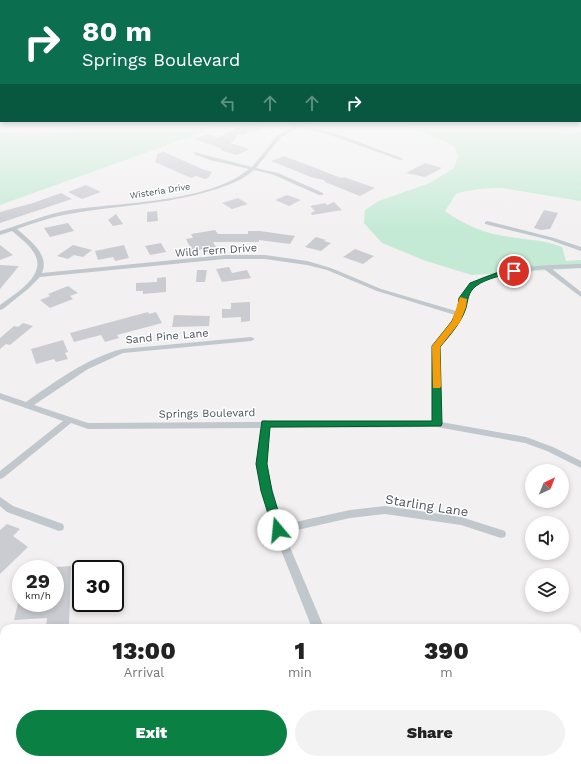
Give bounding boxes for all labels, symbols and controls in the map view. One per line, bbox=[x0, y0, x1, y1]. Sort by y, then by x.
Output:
text: 80 m bbox=[82, 15, 152, 48]
icon: right bbox=[16, 16, 68, 68]
text: Springs Boulevard bbox=[82, 49, 240, 70]
icon: left bbox=[217, 92, 239, 114]
icon: ahead bbox=[259, 92, 281, 114]
icon: ahead bbox=[301, 92, 323, 114]
icon: right bbox=[343, 92, 365, 114]
street label: Wisteria Drive bbox=[129, 181, 191, 201]
street label: Wild Fern Drive bbox=[174, 241, 258, 260]
pin bbox=[497, 254, 531, 288]
icon: arrive bbox=[503, 260, 525, 282]
street label: Sand Pine Lane bbox=[125, 326, 209, 347]
street label: Springs Boulevard bbox=[159, 406, 255, 421]
north arrow bbox=[525, 464, 569, 508]
map controls bbox=[525, 464, 569, 612]
street label: Starling Lane bbox=[384, 492, 470, 519]
position arrow bbox=[257, 509, 299, 551]
button: sound bbox=[525, 516, 569, 560]
speed limit sign: 30 bbox=[72, 560, 124, 612]
button: layers bbox=[525, 568, 569, 612]
text: 29 bbox=[26, 569, 50, 593]
text: km/h bbox=[25, 590, 51, 601]
text: 13:00 bbox=[112, 637, 176, 665]
text: 1 bbox=[295, 637, 305, 665]
text: 390 bbox=[424, 637, 469, 665]
text: Arrival bbox=[124, 665, 164, 680]
text: min bbox=[288, 665, 312, 680]
text: m bbox=[440, 665, 453, 680]
button: Exit bbox=[16, 710, 287, 756]
button: Share bbox=[295, 710, 565, 756]

